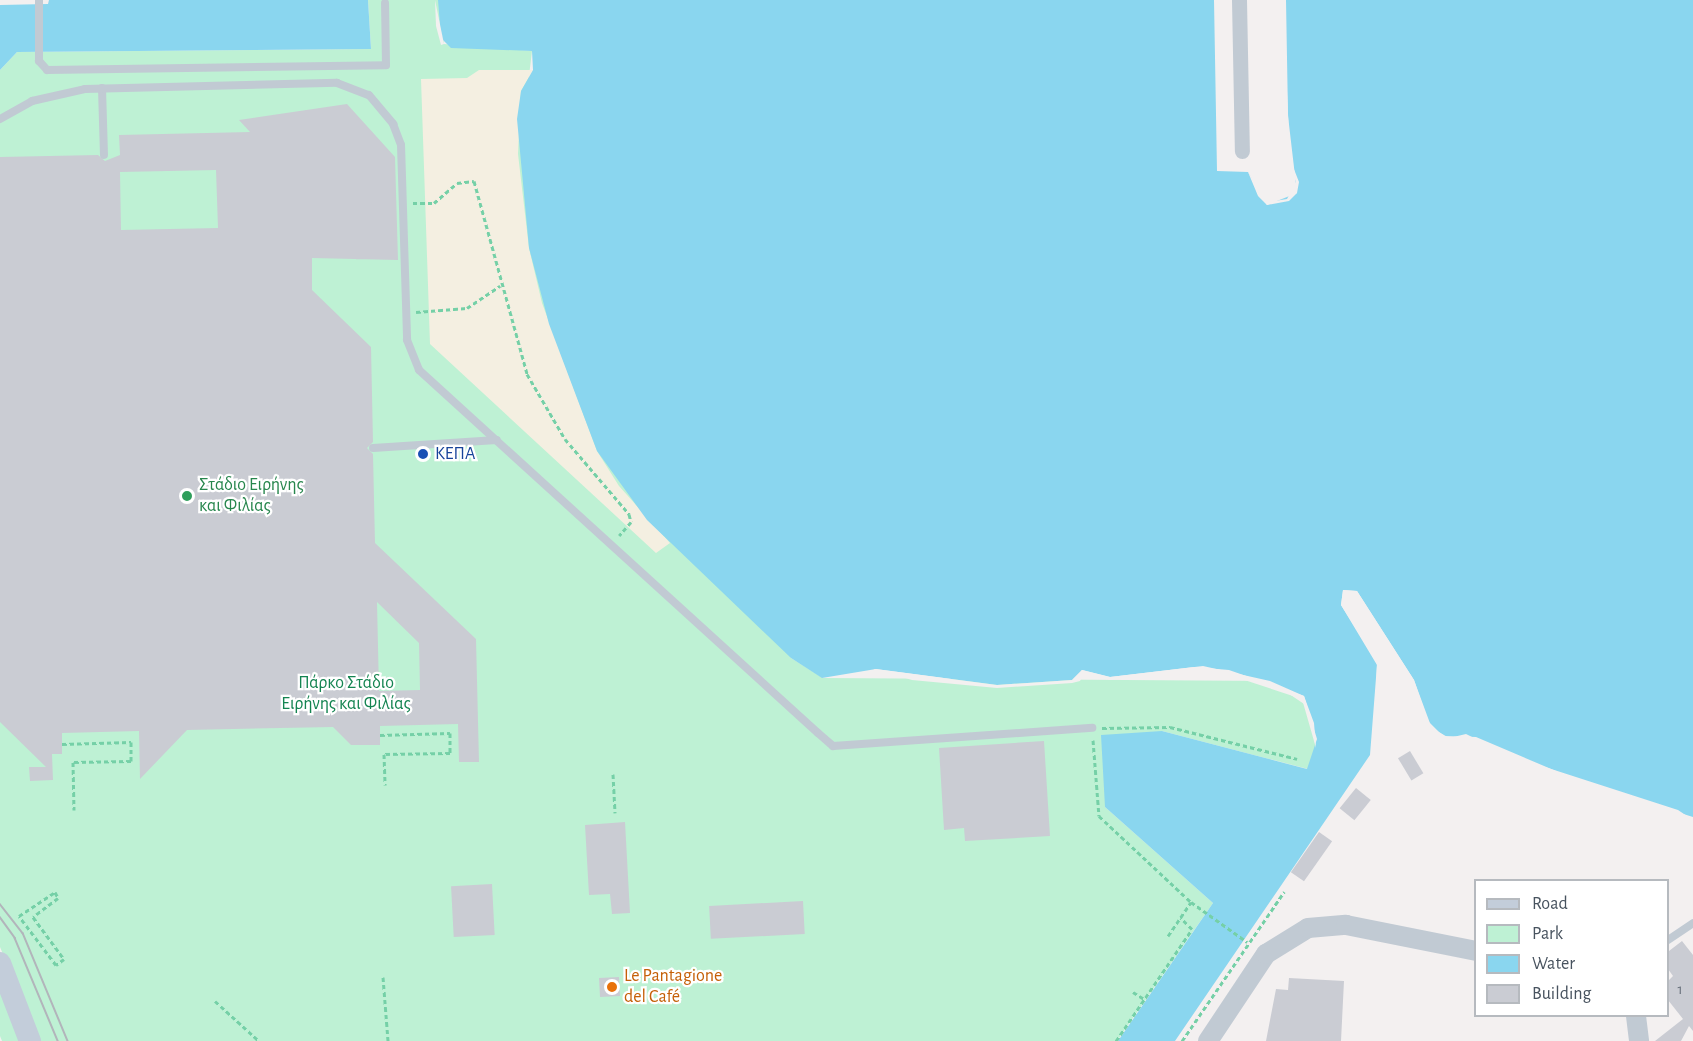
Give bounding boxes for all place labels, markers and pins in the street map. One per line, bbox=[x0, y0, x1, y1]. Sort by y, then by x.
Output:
place label: ΚΕΠΑ bbox=[435, 443, 475, 465]
marker: ΚΕΠΑ bbox=[416, 447, 430, 461]
place label: Στάδιο Ειρήνης και Φιλίας bbox=[199, 475, 304, 518]
marker: Στάδιο Ειρήνης και Φιλίας bbox=[180, 489, 194, 503]
place label: Le Pantagione del Café bbox=[624, 966, 722, 1008]
marker: Le Pantagione del Café bbox=[605, 980, 619, 994]

